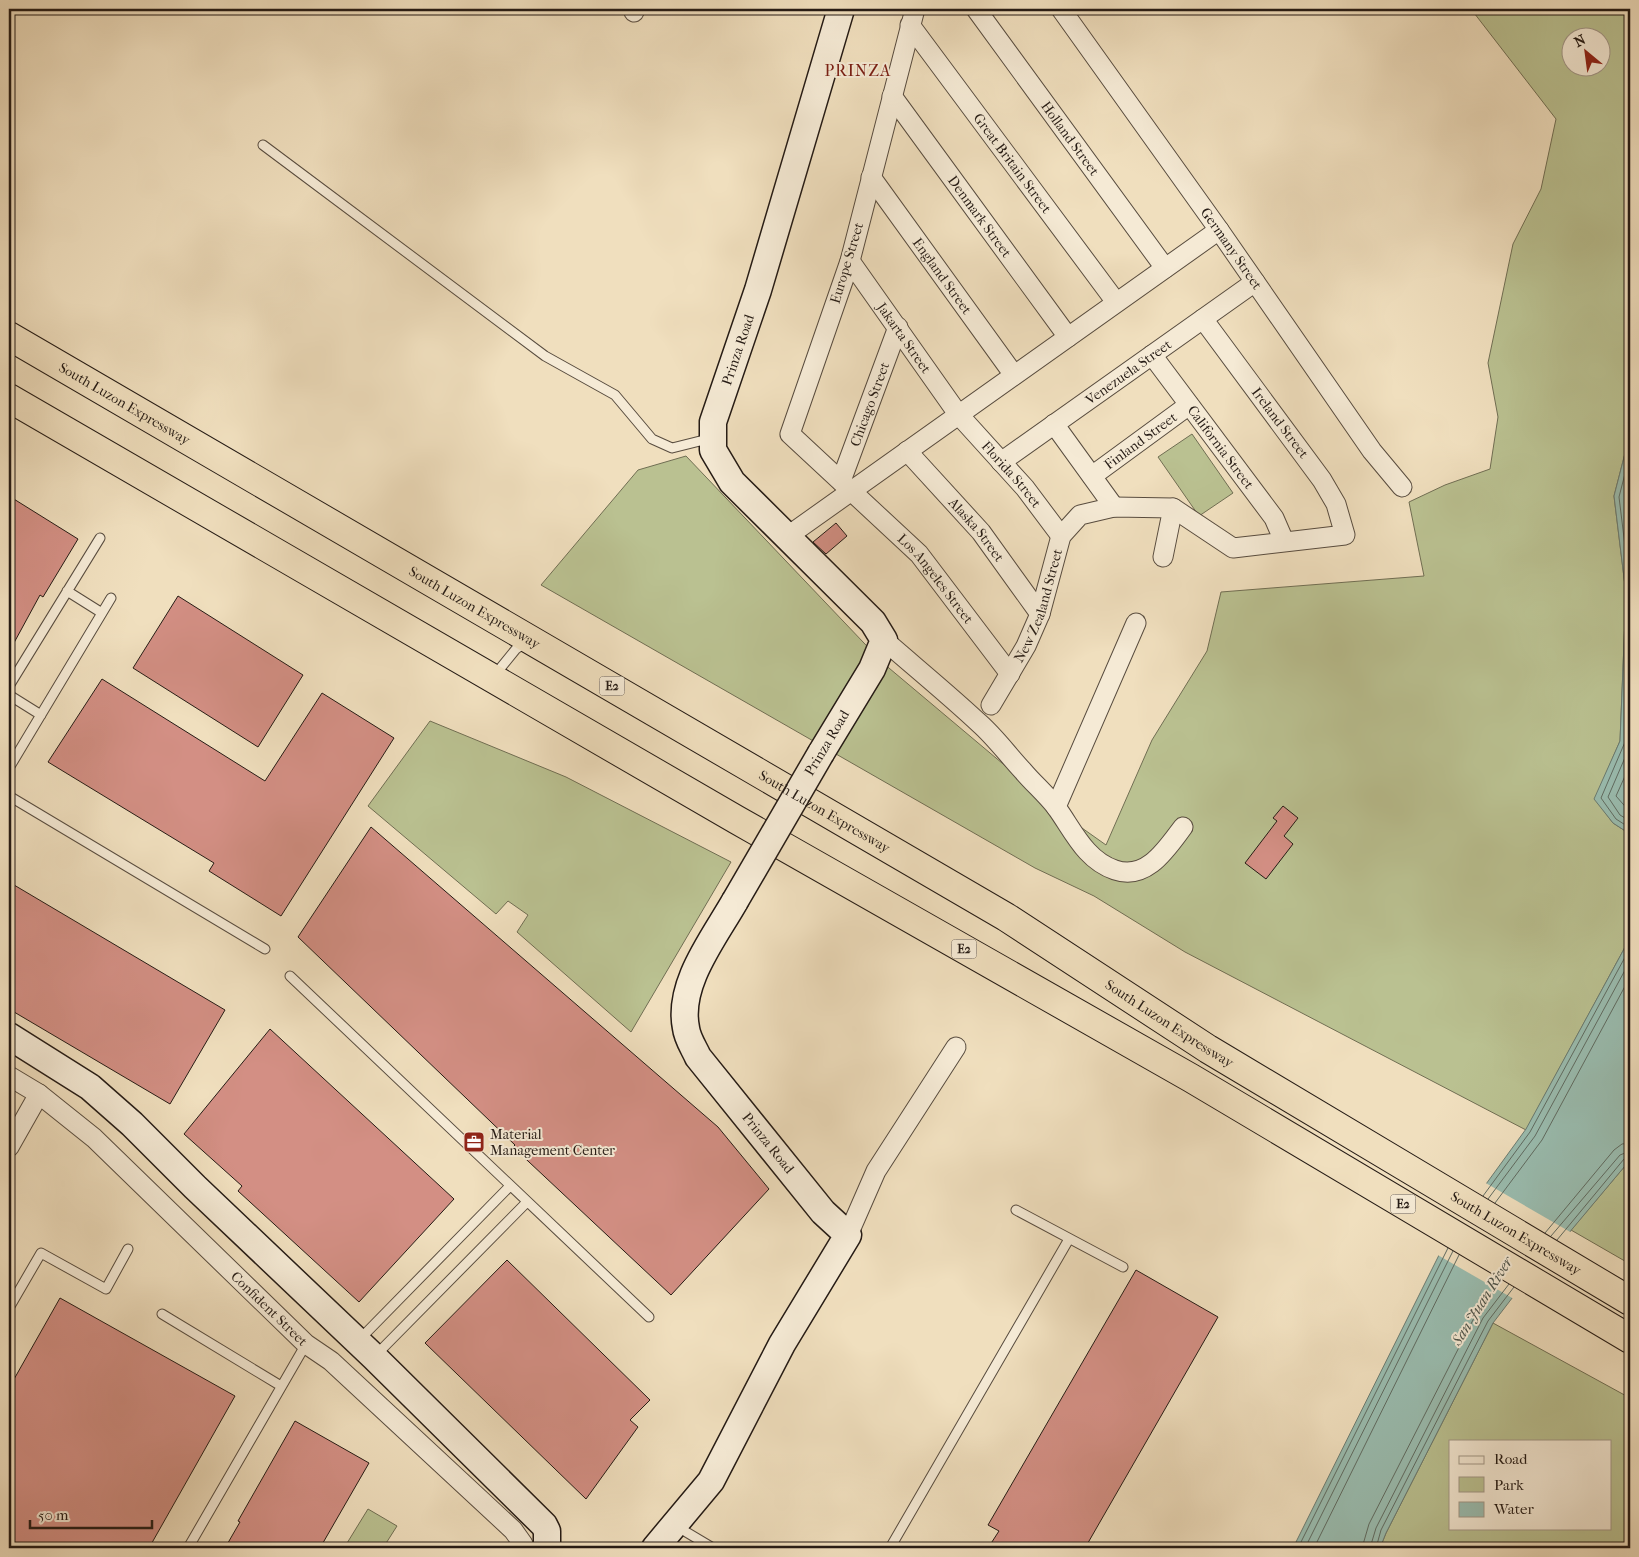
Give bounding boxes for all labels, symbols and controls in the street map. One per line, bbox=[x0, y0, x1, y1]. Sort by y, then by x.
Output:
north arrow bbox=[1562, 28, 1612, 78]
text: N bbox=[1571, 31, 1589, 51]
district label: PRINZA bbox=[825, 61, 891, 80]
street label: Holland Street bbox=[1038, 98, 1103, 179]
street label: Great Britain Street bbox=[970, 110, 1055, 216]
street label: Denmark Street bbox=[944, 172, 1015, 260]
street label: Germany Street bbox=[1197, 204, 1266, 293]
street label: Europe Street bbox=[827, 220, 867, 306]
street label: England Street bbox=[909, 234, 976, 317]
street label: Jakarta Street bbox=[873, 298, 935, 376]
street label: Prinza Road bbox=[718, 312, 758, 387]
street label: Venezuela Street bbox=[1081, 336, 1175, 409]
street label: South Luzon Expressway bbox=[56, 359, 194, 449]
street label: Chicago Street bbox=[846, 360, 893, 449]
street label: Ireland Street bbox=[1248, 384, 1312, 462]
street label: California Street bbox=[1184, 402, 1258, 492]
street label: Finland Street bbox=[1101, 408, 1180, 473]
street label: Florida Street bbox=[978, 438, 1045, 511]
street label: Alaska Street bbox=[944, 493, 1008, 565]
street label: Los Angeles Street bbox=[894, 530, 977, 627]
street label: New Zealand Street bbox=[1010, 547, 1066, 665]
street label: South Luzon Expressway bbox=[406, 562, 544, 653]
road number: E2 bbox=[600, 676, 624, 696]
street label: Prinza Road bbox=[801, 707, 853, 779]
street label: South Luzon Expressway bbox=[756, 766, 894, 856]
road number: E2 bbox=[952, 940, 976, 959]
street label: South Luzon Expressway bbox=[1102, 976, 1237, 1071]
street label: Prinza Road bbox=[738, 1109, 798, 1177]
place label: Material Management Center bbox=[490, 1126, 615, 1159]
office icon: Material Management Center bbox=[462, 1130, 486, 1154]
street label: South Luzon Expressway bbox=[1448, 1187, 1585, 1279]
road number: E2 bbox=[1390, 1194, 1416, 1214]
water label: San Juan River bbox=[1447, 1252, 1517, 1349]
street label: Confident Street bbox=[228, 1268, 311, 1349]
legend bbox=[1449, 1440, 1612, 1530]
text: Road bbox=[1494, 1450, 1528, 1468]
text: Park bbox=[1494, 1476, 1524, 1494]
scale bar bbox=[30, 1497, 152, 1529]
text: Water bbox=[1493, 1500, 1534, 1518]
text: 50 m bbox=[38, 1506, 69, 1524]

